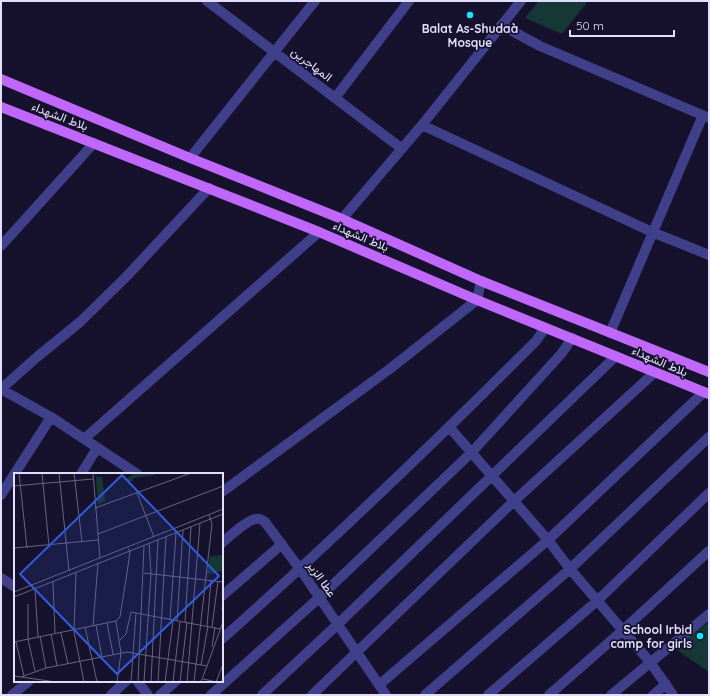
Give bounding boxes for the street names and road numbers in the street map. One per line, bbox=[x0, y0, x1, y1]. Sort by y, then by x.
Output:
street label: المهاجرين bbox=[288, 44, 336, 85]
street label: بلاط الشهداء bbox=[29, 98, 90, 135]
street label: بلاط الشهداء bbox=[330, 218, 391, 255]
street label: بلاط الشهداء bbox=[629, 343, 690, 380]
street label: عطا الزير bbox=[303, 557, 340, 600]

